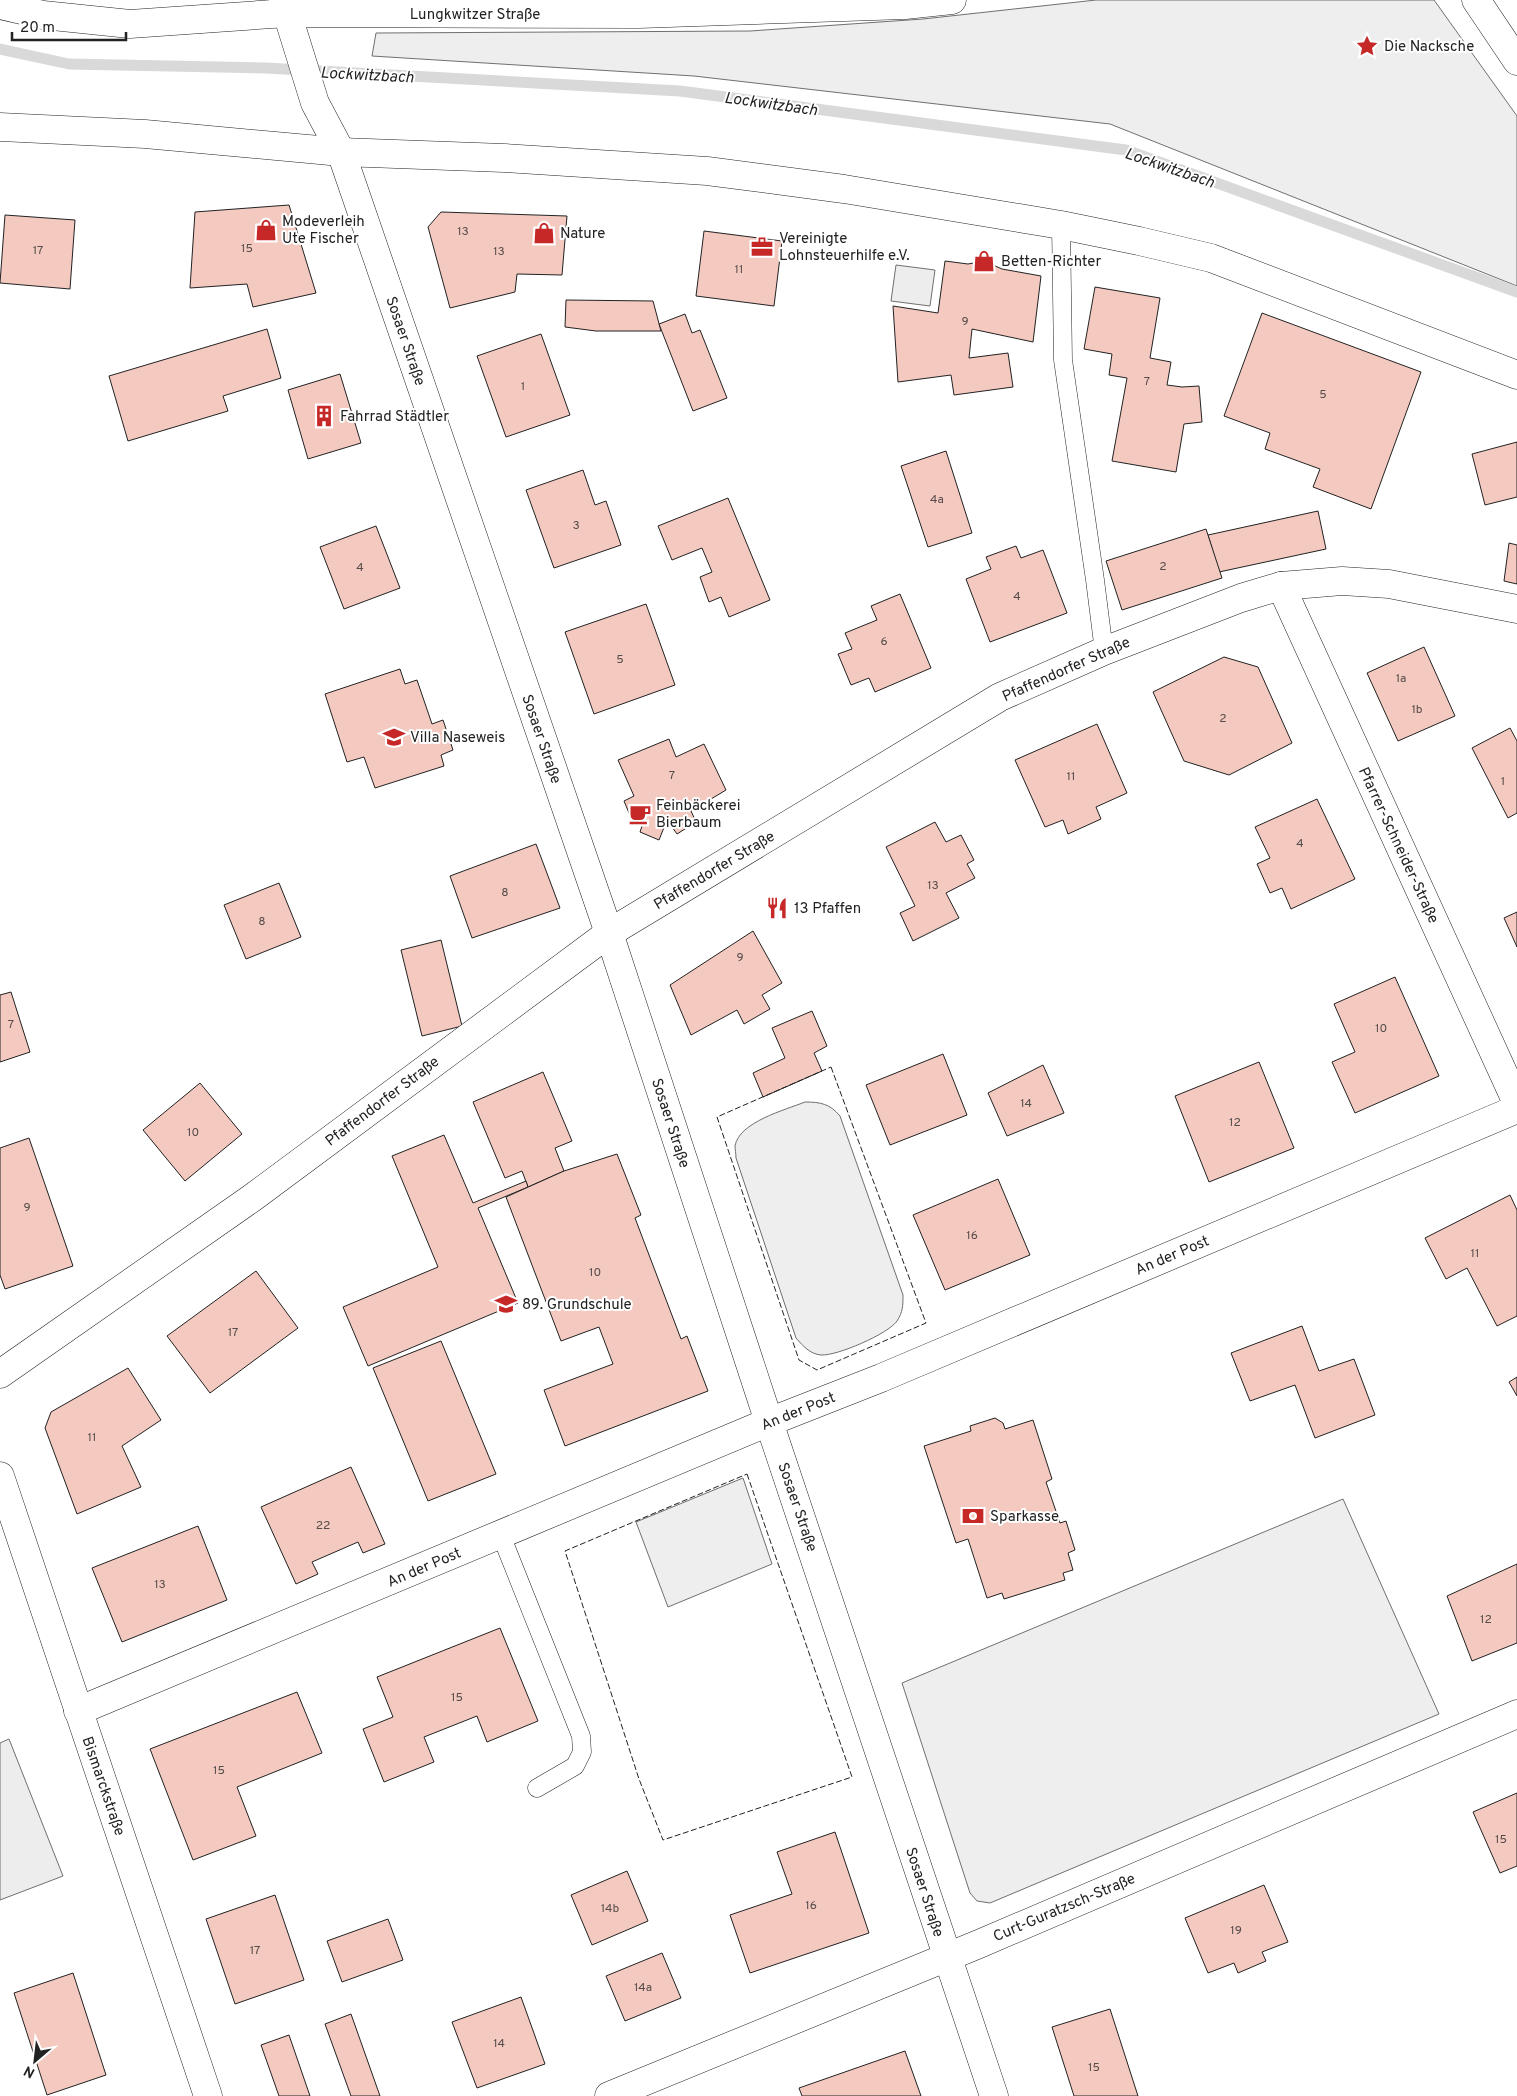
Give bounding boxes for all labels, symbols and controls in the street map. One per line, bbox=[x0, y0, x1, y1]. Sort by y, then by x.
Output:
street label: Lungkwitzer Straße bbox=[410, 6, 540, 25]
scale bar bbox=[12, 10, 126, 42]
text: 20 m bbox=[20, 19, 55, 38]
place icon: Die Nacksche bbox=[1354, 33, 1380, 59]
place label: Die Nacksche bbox=[1384, 38, 1474, 57]
water label: Lockwitzbach bbox=[320, 64, 414, 88]
water label: Lockwitzbach bbox=[723, 89, 819, 121]
water label: Lockwitzbach bbox=[1122, 144, 1217, 194]
place label: Modeverleih Ute Fischer bbox=[282, 213, 365, 249]
shop icon: Modeverleih Ute Fischer bbox=[253, 217, 279, 243]
shop icon: Nature bbox=[531, 220, 557, 246]
house number: 13 bbox=[457, 224, 469, 240]
place label: Nature bbox=[560, 225, 605, 244]
place label: Vereinigte Lohnsteuerhilfe e.V. bbox=[779, 230, 910, 266]
office icon: Vereinigte Lohnsteuerhilfe e.V. bbox=[749, 234, 775, 260]
house number: 15 bbox=[241, 241, 253, 257]
house number: 17 bbox=[33, 243, 43, 259]
house number: 13 bbox=[493, 244, 505, 260]
shop icon: Betten-Richter bbox=[971, 248, 997, 274]
place label: Betten-Richter bbox=[1001, 253, 1102, 272]
house number: 11 bbox=[735, 262, 743, 278]
street label: Sosaer Straße bbox=[380, 294, 429, 389]
house number: 9 bbox=[961, 314, 969, 330]
house number: 7 bbox=[1144, 374, 1150, 390]
house number: 1 bbox=[521, 379, 525, 395]
house number: 5 bbox=[1319, 387, 1327, 403]
building icon: Fahrrad Städtler bbox=[311, 403, 337, 429]
place label: Fahrrad Städtler bbox=[340, 408, 449, 427]
house number: 4a bbox=[930, 492, 944, 508]
house number: 3 bbox=[572, 518, 580, 534]
house number: 2 bbox=[1159, 559, 1167, 575]
house number: 4 bbox=[356, 560, 364, 576]
house number: 4 bbox=[1013, 589, 1021, 605]
house number: 6 bbox=[880, 634, 888, 650]
street label: Pfaffendorfer Straße bbox=[1000, 634, 1133, 707]
house number: 5 bbox=[616, 652, 624, 668]
house number: 1a bbox=[1396, 671, 1406, 687]
street label: Sosaer Straße bbox=[516, 692, 565, 787]
house number: 1b bbox=[1411, 702, 1423, 718]
house number: 2 bbox=[1219, 711, 1227, 727]
school or university icon: Villa Naseweis bbox=[381, 724, 407, 750]
place label: Villa Naseweis bbox=[410, 729, 505, 748]
street label: Pfarrer-Schneider-Straße bbox=[1353, 764, 1442, 927]
house number: 7 bbox=[669, 768, 675, 784]
house number: 11 bbox=[1067, 769, 1075, 785]
house number: 1 bbox=[1501, 774, 1505, 790]
place label: Feinbäckerei Bierbaum bbox=[656, 797, 740, 833]
cafe icon: Feinbäckerei Bierbaum bbox=[627, 801, 653, 827]
street label: Pfaffendorfer Straße bbox=[651, 828, 779, 915]
house number: 4 bbox=[1296, 836, 1304, 852]
house number: 13 bbox=[927, 878, 939, 894]
house number: 8 bbox=[501, 885, 509, 901]
restaurant icon: 13 Pfaffen bbox=[764, 895, 790, 921]
place label: 13 Pfaffen bbox=[794, 900, 861, 919]
house number: 8 bbox=[258, 914, 266, 930]
house number: 9 bbox=[736, 950, 744, 966]
house number: 7 bbox=[8, 1017, 14, 1033]
house number: 10 bbox=[1375, 1021, 1387, 1037]
street label: Pfaffendorfer Straße bbox=[322, 1053, 444, 1151]
street label: Sosaer Straße bbox=[646, 1076, 693, 1171]
house number: 14 bbox=[1020, 1096, 1032, 1112]
house number: 12 bbox=[1229, 1115, 1241, 1131]
house number: 10 bbox=[187, 1125, 199, 1141]
house number: 9 bbox=[23, 1200, 31, 1216]
house number: 16 bbox=[966, 1228, 978, 1244]
street label: An der Post bbox=[1133, 1232, 1212, 1280]
house number: 11 bbox=[1471, 1246, 1479, 1262]
house number: 10 bbox=[589, 1265, 601, 1281]
school or university icon: 89. Grundschule bbox=[493, 1291, 519, 1317]
place label: 89. Grundschule bbox=[522, 1296, 632, 1315]
house number: 17 bbox=[228, 1325, 238, 1341]
street label: An der Post bbox=[759, 1389, 838, 1436]
house number: 11 bbox=[88, 1430, 96, 1446]
street label: Sosaer Straße bbox=[772, 1460, 821, 1555]
bank icon: Sparkasse bbox=[960, 1503, 986, 1529]
place label: Sparkasse bbox=[990, 1508, 1059, 1527]
house number: 22 bbox=[316, 1518, 330, 1534]
street label: An der Post bbox=[385, 1544, 464, 1592]
house number: 13 bbox=[154, 1577, 166, 1593]
house number: 12 bbox=[1480, 1612, 1492, 1628]
house number: 15 bbox=[451, 1690, 463, 1706]
street label: Bismarckstraße bbox=[77, 1734, 128, 1839]
house number: 15 bbox=[213, 1763, 225, 1779]
house number: 15 bbox=[1495, 1832, 1507, 1848]
street label: Sosaer Straße bbox=[900, 1845, 947, 1940]
street label: Curt-Guratzsch-Straße bbox=[991, 1870, 1139, 1947]
house number: 16 bbox=[805, 1898, 817, 1914]
house number: 14b bbox=[601, 1901, 619, 1917]
house number: 19 bbox=[1230, 1923, 1242, 1939]
house number: 17 bbox=[250, 1943, 260, 1959]
house number: 14a bbox=[634, 1980, 652, 1996]
north arrow bbox=[10, 2036, 60, 2086]
house number: 14 bbox=[493, 2036, 505, 2052]
house number: 15 bbox=[1088, 2060, 1100, 2076]
text: N bbox=[21, 2061, 38, 2081]

